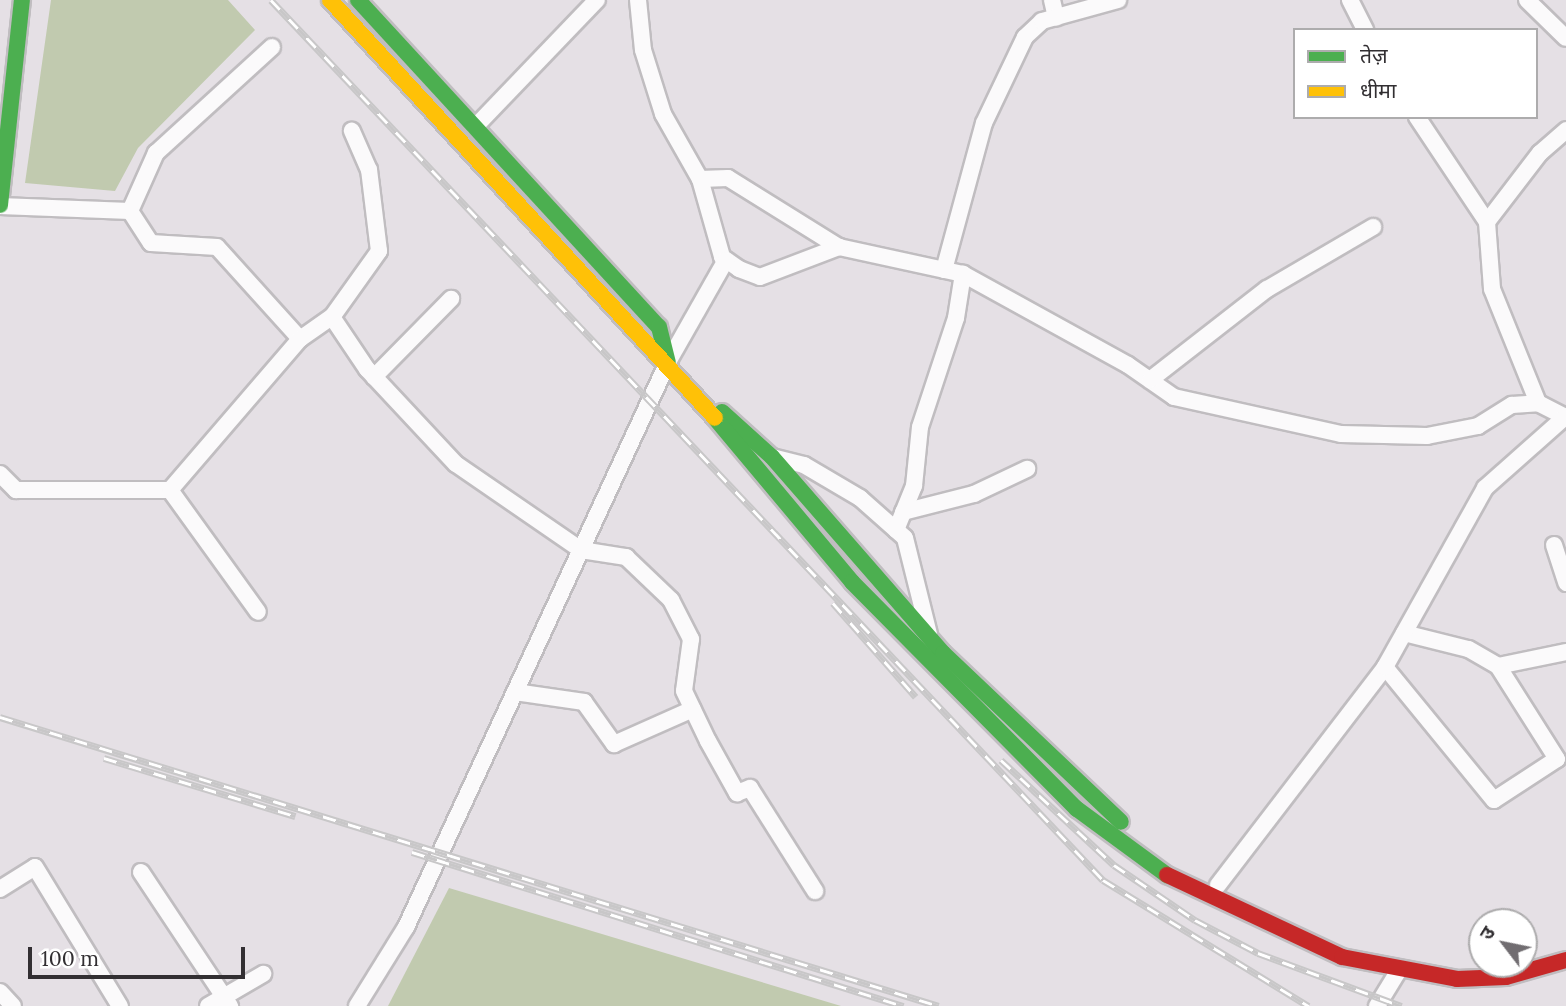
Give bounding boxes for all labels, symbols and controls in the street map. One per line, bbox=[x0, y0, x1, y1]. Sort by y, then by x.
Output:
legend bbox=[1293, 28, 1538, 119]
text: तेज़ bbox=[1360, 42, 1388, 69]
text: धीमा bbox=[1360, 77, 1396, 104]
north arrow bbox=[1468, 908, 1538, 978]
text: उ bbox=[1474, 922, 1500, 944]
scale bar bbox=[32, 932, 248, 976]
text: 100 m bbox=[41, 945, 99, 972]

